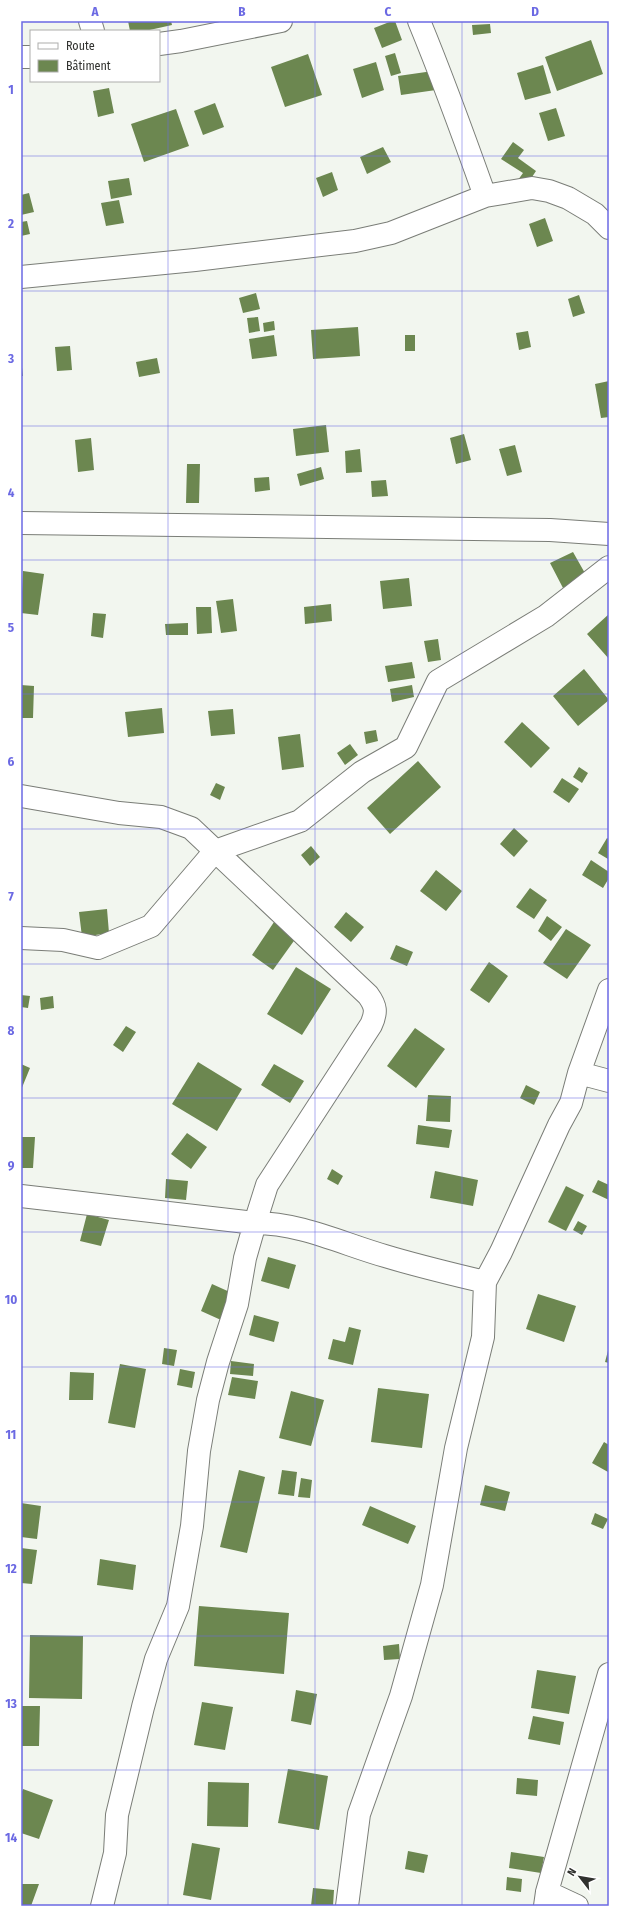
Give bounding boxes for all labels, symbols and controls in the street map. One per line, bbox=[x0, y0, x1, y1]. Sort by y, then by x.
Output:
text: A bbox=[90, 4, 99, 19]
text: B bbox=[238, 4, 246, 19]
text: C bbox=[385, 4, 392, 19]
text: D bbox=[531, 4, 539, 19]
legend bbox=[30, 30, 160, 82]
text: Route bbox=[66, 39, 95, 53]
text: Bâtiment bbox=[66, 59, 111, 73]
text: 1 bbox=[8, 82, 14, 97]
text: 2 bbox=[7, 216, 14, 231]
text: 3 bbox=[7, 351, 14, 366]
text: 4 bbox=[8, 485, 15, 500]
text: 5 bbox=[8, 620, 14, 635]
text: 6 bbox=[8, 754, 15, 769]
text: 7 bbox=[8, 889, 14, 904]
text: 8 bbox=[8, 1023, 15, 1038]
text: 9 bbox=[8, 1158, 15, 1173]
text: 10 bbox=[5, 1292, 17, 1307]
text: 11 bbox=[6, 1427, 16, 1442]
text: 12 bbox=[5, 1561, 17, 1576]
text: 13 bbox=[5, 1696, 17, 1711]
text: 14 bbox=[5, 1830, 17, 1845]
north arrow bbox=[560, 1857, 600, 1897]
text: N bbox=[565, 1866, 579, 1878]

